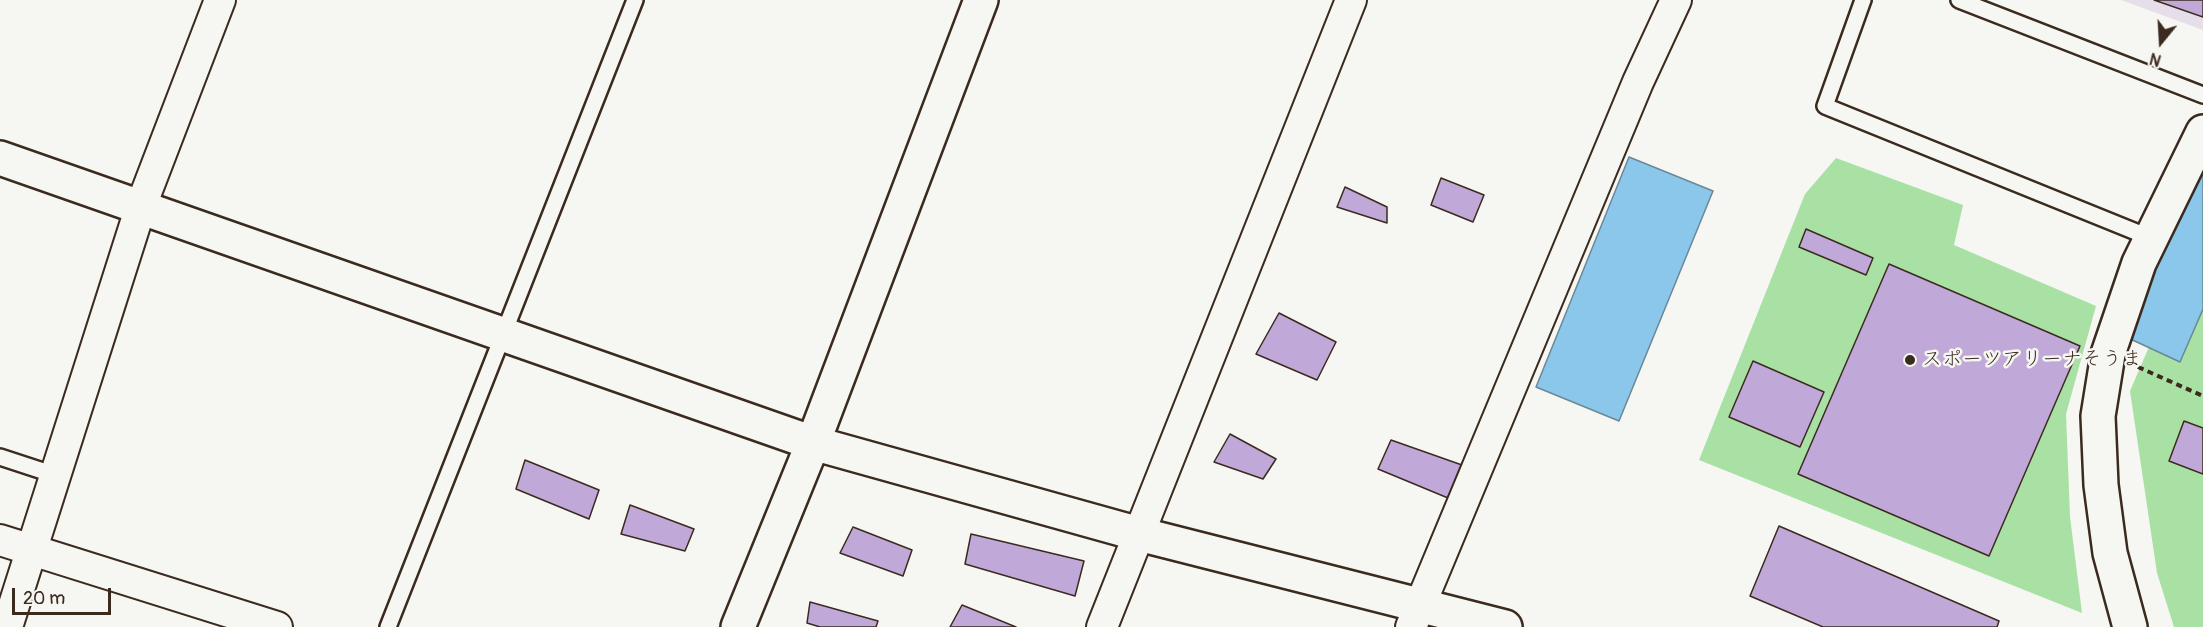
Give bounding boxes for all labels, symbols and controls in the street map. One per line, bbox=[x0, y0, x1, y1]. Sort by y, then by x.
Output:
north arrow bbox=[2131, 12, 2191, 72]
text: N bbox=[2147, 48, 2164, 70]
place label: スポーツアリーナそうま bbox=[1922, 348, 2142, 372]
marker: スポーツアリーナそうま bbox=[1903, 353, 1917, 367]
scale bar bbox=[15, 576, 114, 614]
text: 20 m bbox=[23, 587, 65, 610]

